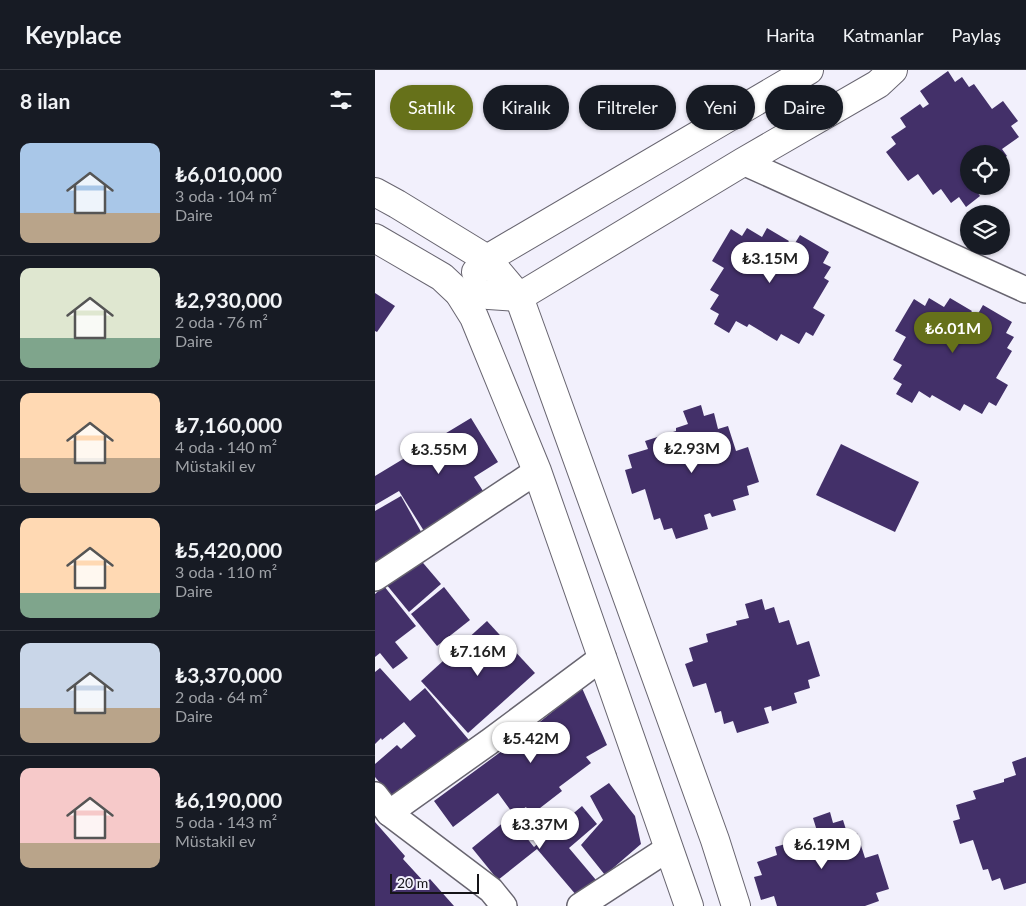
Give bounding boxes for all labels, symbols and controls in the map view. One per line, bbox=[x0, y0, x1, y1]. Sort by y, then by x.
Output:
text: Keyplace bbox=[25, 20, 122, 49]
text: Harita bbox=[766, 24, 815, 46]
text: Katmanlar bbox=[843, 24, 923, 46]
text: Paylaş bbox=[951, 24, 1001, 46]
chip: Satılık bbox=[390, 85, 473, 130]
chip: Kiralık bbox=[483, 85, 569, 130]
chip: Filtreler bbox=[579, 85, 676, 130]
chip: Yeni bbox=[686, 85, 755, 130]
chip: Daire bbox=[765, 85, 843, 130]
icon: filters bbox=[327, 86, 355, 114]
text: 8 ilan bbox=[20, 88, 70, 113]
map controls bbox=[960, 145, 1010, 255]
button: locate bbox=[960, 145, 1010, 195]
text: ₺6,010,000 bbox=[175, 161, 282, 186]
icon: home bbox=[60, 163, 120, 223]
text: 3 oda · 104 m² bbox=[175, 186, 277, 205]
text: Daire bbox=[175, 205, 213, 224]
button: layers bbox=[960, 205, 1010, 255]
pin: ₺3.15M bbox=[729, 242, 811, 284]
text: ₺3.15M bbox=[742, 248, 798, 267]
text: ₺2,930,000 bbox=[175, 287, 282, 312]
icon: home bbox=[60, 288, 120, 348]
text: 2 oda · 76 m² bbox=[175, 312, 268, 331]
pin: ₺6.01M bbox=[912, 312, 994, 354]
text: ₺6.01M bbox=[925, 318, 981, 337]
text: Daire bbox=[175, 331, 213, 350]
text: ₺7,160,000 bbox=[175, 412, 282, 437]
icon: home bbox=[60, 413, 120, 473]
pin: ₺3.55M bbox=[398, 432, 480, 475]
pin: ₺2.93M bbox=[651, 432, 733, 474]
text: 4 oda · 140 m² bbox=[175, 437, 277, 456]
text: ₺2.93M bbox=[664, 438, 720, 457]
text: ₺3.55M bbox=[411, 439, 467, 458]
text: Müstakil ev bbox=[175, 456, 256, 475]
text: ₺5,420,000 bbox=[175, 537, 282, 562]
icon: home bbox=[60, 538, 120, 598]
text: 3 oda · 110 m² bbox=[175, 562, 277, 581]
text: Daire bbox=[175, 581, 213, 600]
pin: ₺7.16M bbox=[437, 634, 519, 677]
text: ₺7.16M bbox=[450, 641, 506, 660]
text: ₺3,370,000 bbox=[175, 662, 282, 687]
icon: home bbox=[60, 663, 120, 723]
text: 2 oda · 64 m² bbox=[175, 687, 268, 706]
text: Daire bbox=[175, 706, 213, 725]
pin: ₺5.42M bbox=[490, 722, 572, 764]
text: ₺5.42M bbox=[503, 728, 559, 747]
text: ₺6,190,000 bbox=[175, 787, 282, 812]
icon: home bbox=[60, 788, 120, 848]
pin: ₺3.37M bbox=[499, 808, 581, 850]
text: 5 oda · 143 m² bbox=[175, 812, 277, 831]
text: ₺3.37M bbox=[512, 814, 568, 833]
pin: ₺6.19M bbox=[781, 828, 863, 870]
text: Müstakil ev bbox=[175, 831, 256, 850]
text: ₺6.19M bbox=[794, 834, 850, 853]
scale bar bbox=[390, 871, 479, 894]
text: 20 m bbox=[397, 874, 428, 891]

